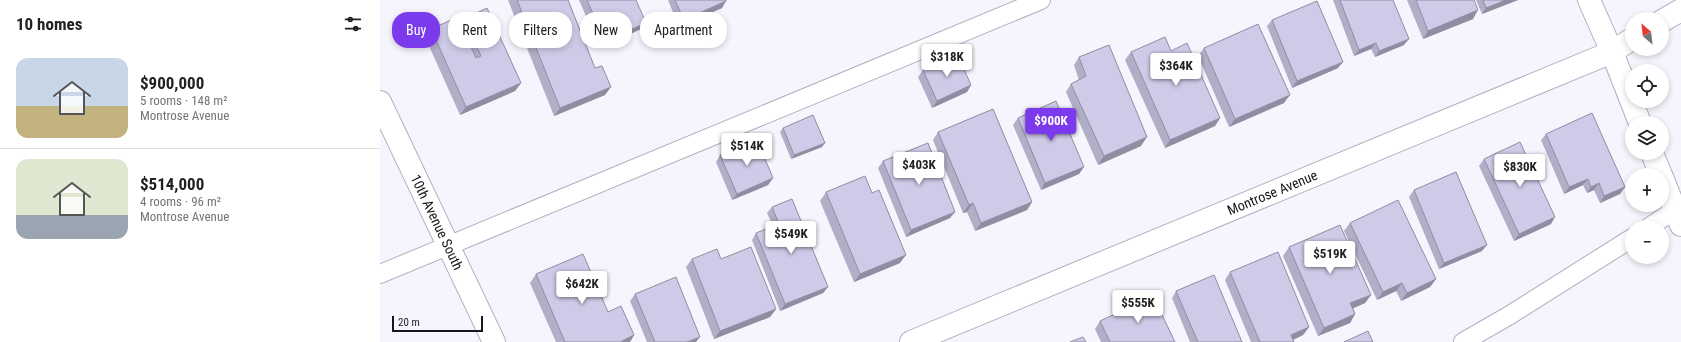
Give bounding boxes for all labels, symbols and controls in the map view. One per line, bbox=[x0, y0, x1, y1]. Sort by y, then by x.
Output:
chip: Buy bbox=[392, 12, 440, 48]
chip: Rent bbox=[448, 12, 501, 48]
chip: Filters bbox=[509, 12, 572, 48]
chip: New bbox=[580, 12, 632, 48]
chip: Apartment bbox=[640, 12, 727, 48]
north arrow bbox=[1625, 12, 1669, 56]
map controls bbox=[1625, 12, 1669, 264]
icon: filters bbox=[342, 13, 364, 35]
text: 10 homes bbox=[16, 14, 82, 34]
pin: $318K bbox=[919, 44, 975, 78]
text: $318K bbox=[930, 49, 964, 64]
pin: $364K bbox=[1148, 53, 1204, 87]
text: $364K bbox=[1159, 58, 1193, 73]
button: locate bbox=[1625, 64, 1669, 108]
text: $900,000 bbox=[140, 73, 204, 93]
icon: home bbox=[48, 74, 96, 122]
text: 5 rooms · 148 m² bbox=[140, 93, 227, 108]
text: Montrose Avenue bbox=[140, 108, 229, 123]
pin: $900K bbox=[1023, 108, 1079, 142]
text: $900K bbox=[1034, 113, 1068, 128]
button: layers bbox=[1625, 116, 1669, 160]
pin: $514K bbox=[719, 133, 775, 167]
text: $514K bbox=[730, 138, 764, 153]
pin: $403K bbox=[891, 152, 947, 186]
pin: $830K bbox=[1492, 154, 1548, 188]
text: $403K bbox=[902, 157, 936, 172]
text: $830K bbox=[1503, 159, 1537, 174]
street label: Montrose Avenue bbox=[1225, 167, 1320, 218]
button: + bbox=[1625, 168, 1669, 212]
street label: 10th Avenue South bbox=[408, 172, 467, 272]
text: $514,000 bbox=[140, 174, 204, 194]
icon: home bbox=[48, 175, 96, 223]
text: 4 rooms · 96 m² bbox=[140, 194, 221, 209]
text: Montrose Avenue bbox=[140, 209, 229, 224]
button: − bbox=[1625, 220, 1669, 264]
pin: $549K bbox=[763, 221, 819, 255]
text: $549K bbox=[774, 226, 808, 241]
pin: $519K bbox=[1302, 241, 1358, 275]
text: $519K bbox=[1313, 246, 1347, 261]
pin: $642K bbox=[554, 271, 610, 305]
text: $642K bbox=[565, 276, 599, 291]
pin: $555K bbox=[1110, 290, 1166, 324]
text: $555K bbox=[1121, 295, 1155, 310]
scale bar bbox=[392, 314, 483, 333]
text: 20 m bbox=[398, 316, 420, 329]

